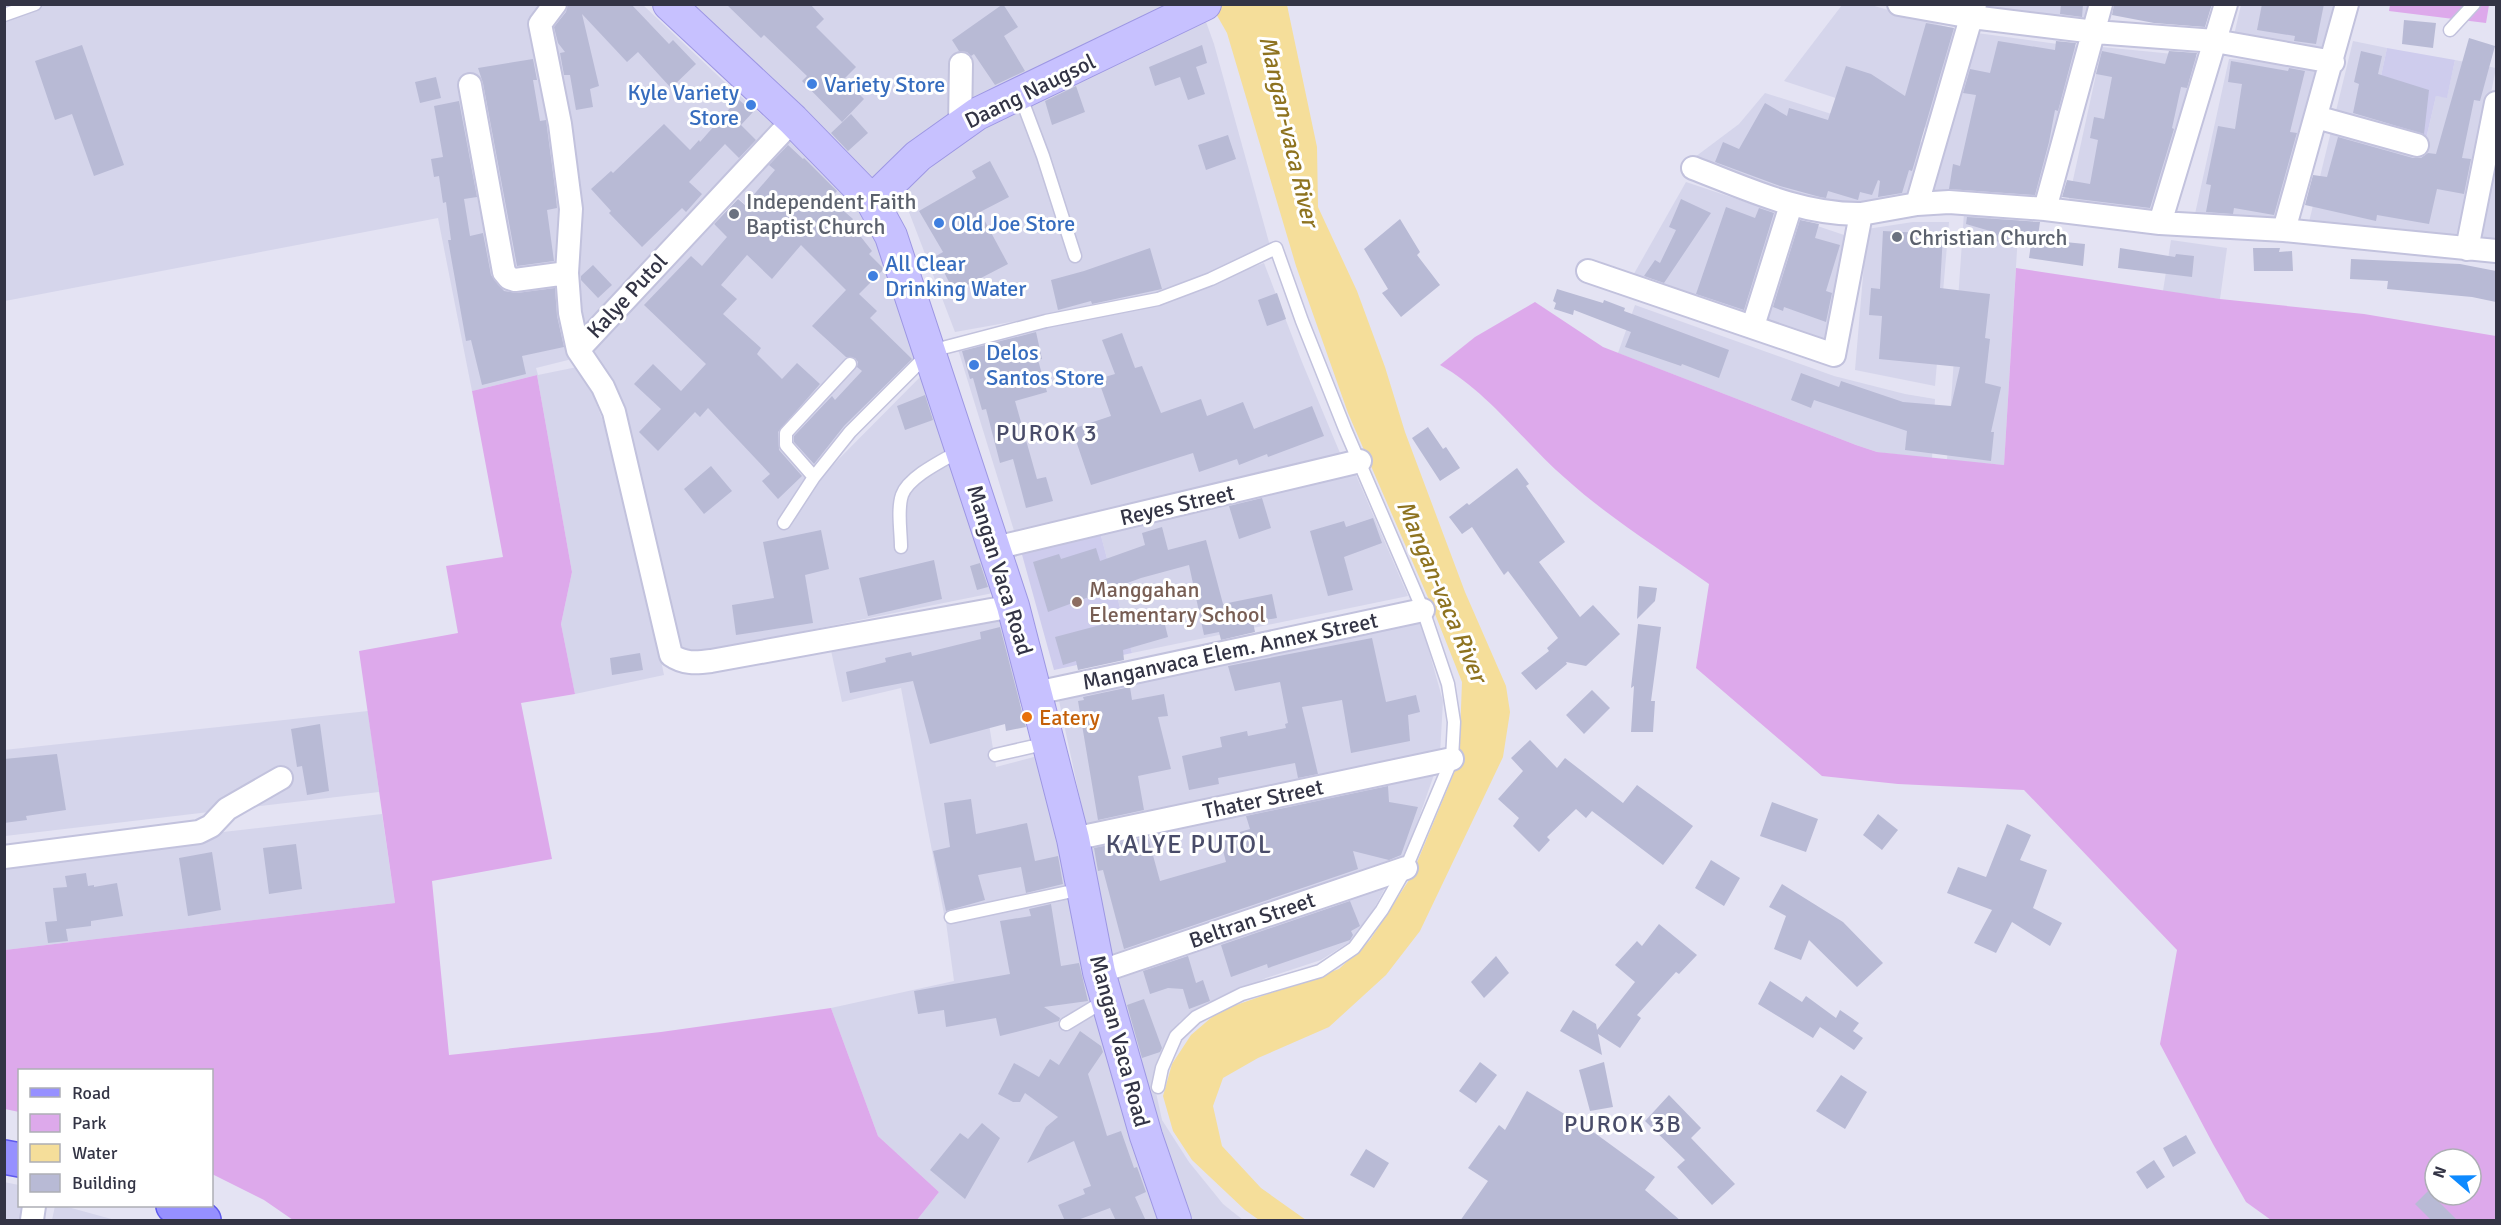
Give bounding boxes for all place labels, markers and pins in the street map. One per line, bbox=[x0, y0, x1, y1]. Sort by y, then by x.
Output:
place label: Variety Store bbox=[824, 71, 945, 98]
marker: Variety Store bbox=[805, 77, 819, 91]
place label: Kyle Variety Store bbox=[627, 79, 740, 131]
marker: Kyle Variety Store bbox=[744, 98, 758, 112]
place label: Independent Faith Baptist Church bbox=[746, 188, 916, 240]
marker: Independent Faith Baptist Church bbox=[727, 207, 741, 221]
place label: Old Joe Store bbox=[951, 210, 1075, 237]
marker: Old Joe Store bbox=[932, 216, 946, 230]
place label: Christian Church bbox=[1909, 224, 2067, 251]
marker: Christian Church bbox=[1890, 230, 1904, 244]
place label: All Clear Drinking Water bbox=[885, 250, 1026, 302]
marker: All Clear Drinking Water bbox=[866, 269, 880, 283]
place label: Delos Santos Store bbox=[986, 339, 1105, 391]
marker: Delos Santos Store bbox=[967, 358, 981, 372]
place label: Manggahan Elementary School bbox=[1089, 576, 1266, 628]
marker: Manggahan Elementary School bbox=[1070, 595, 1084, 609]
place label: Eatery bbox=[1039, 704, 1100, 731]
marker: Eatery bbox=[1020, 710, 1034, 724]

